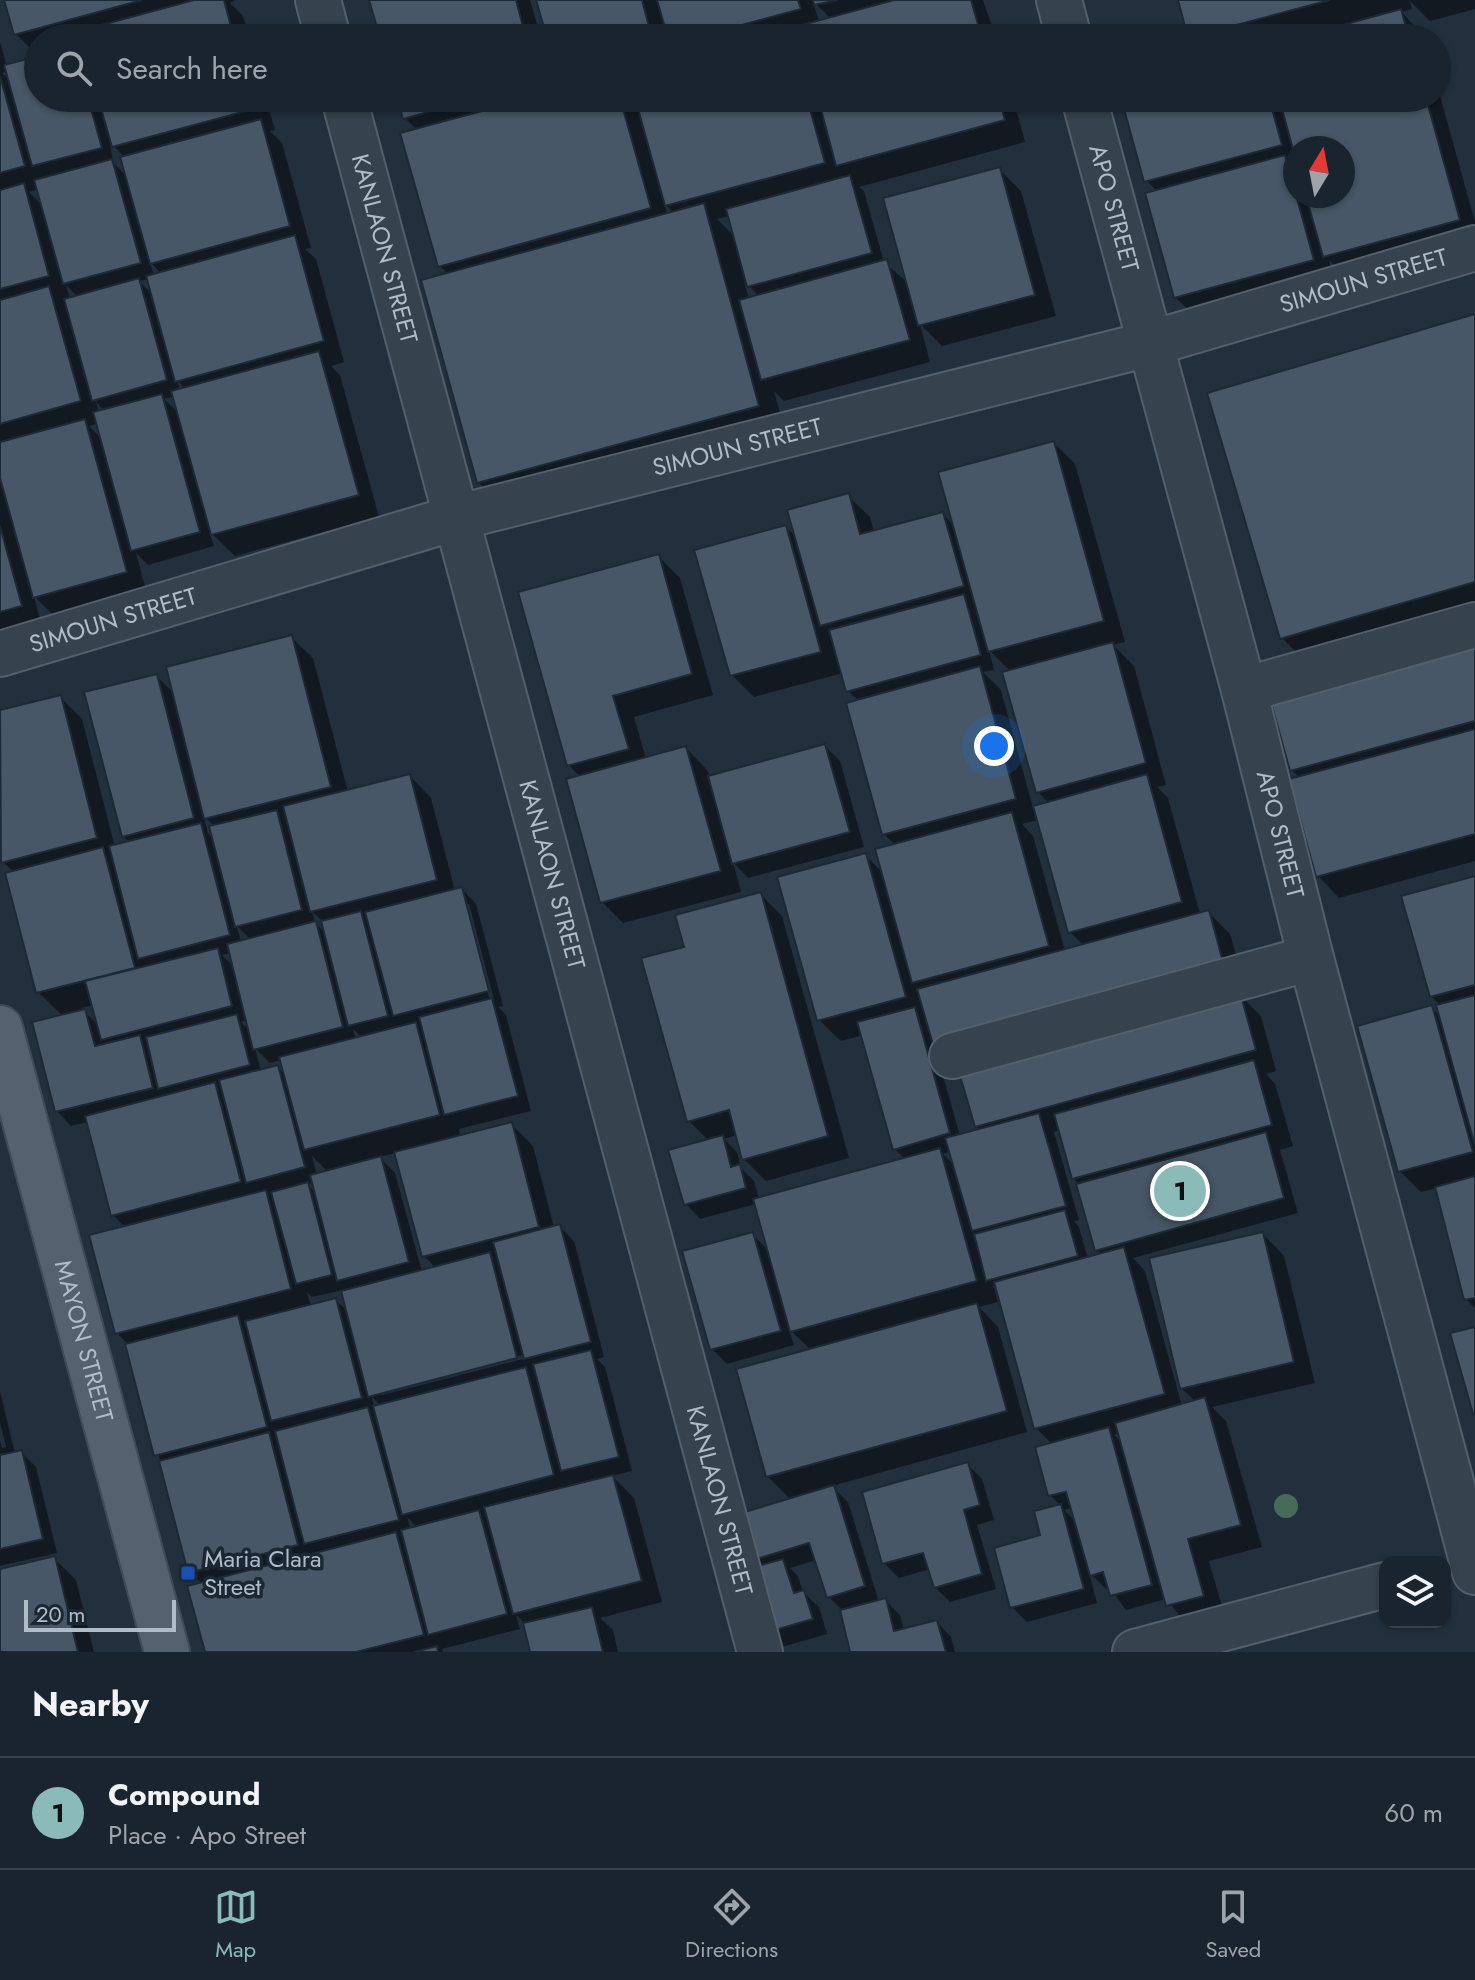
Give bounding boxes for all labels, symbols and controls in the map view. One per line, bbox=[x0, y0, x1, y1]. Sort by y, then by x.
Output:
search box bbox=[24, 24, 1451, 112]
icon: search bbox=[52, 46, 96, 90]
text: Search here bbox=[116, 47, 268, 90]
north arrow bbox=[1283, 136, 1355, 208]
street label: APO STREET bbox=[1080, 140, 1148, 275]
street label: KANLAON STREET bbox=[343, 150, 427, 347]
street label: SIMOUN STREET bbox=[1275, 239, 1452, 322]
street label: SIMOUN STREET bbox=[649, 409, 826, 485]
street label: SIMOUN STREET bbox=[25, 578, 201, 661]
your location bbox=[974, 726, 1014, 766]
street label: APO STREET bbox=[1248, 767, 1313, 902]
street label: KANLAON STREET bbox=[510, 776, 594, 973]
pin: 1 bbox=[1154, 1161, 1206, 1221]
street label: MAYON STREET bbox=[46, 1256, 123, 1426]
street label: KANLAON STREET bbox=[678, 1402, 762, 1599]
place label: Maria Clara Street bbox=[204, 1541, 321, 1604]
map controls bbox=[1379, 1556, 1451, 1628]
button: layers bbox=[1379, 1556, 1451, 1628]
marker: Maria Clara Street bbox=[179, 1564, 197, 1582]
scale bar bbox=[24, 1596, 176, 1632]
text: 20 m bbox=[36, 1598, 85, 1630]
text: Nearby bbox=[32, 1680, 149, 1729]
text: Compound bbox=[108, 1773, 261, 1816]
text: 1 bbox=[51, 1794, 65, 1832]
text: 60 m bbox=[1384, 1794, 1443, 1832]
text: Place · Apo Street bbox=[108, 1816, 306, 1854]
tab: Map bbox=[214, 1885, 258, 1965]
tab: Directions bbox=[685, 1885, 778, 1965]
tab: Saved bbox=[1206, 1885, 1261, 1965]

